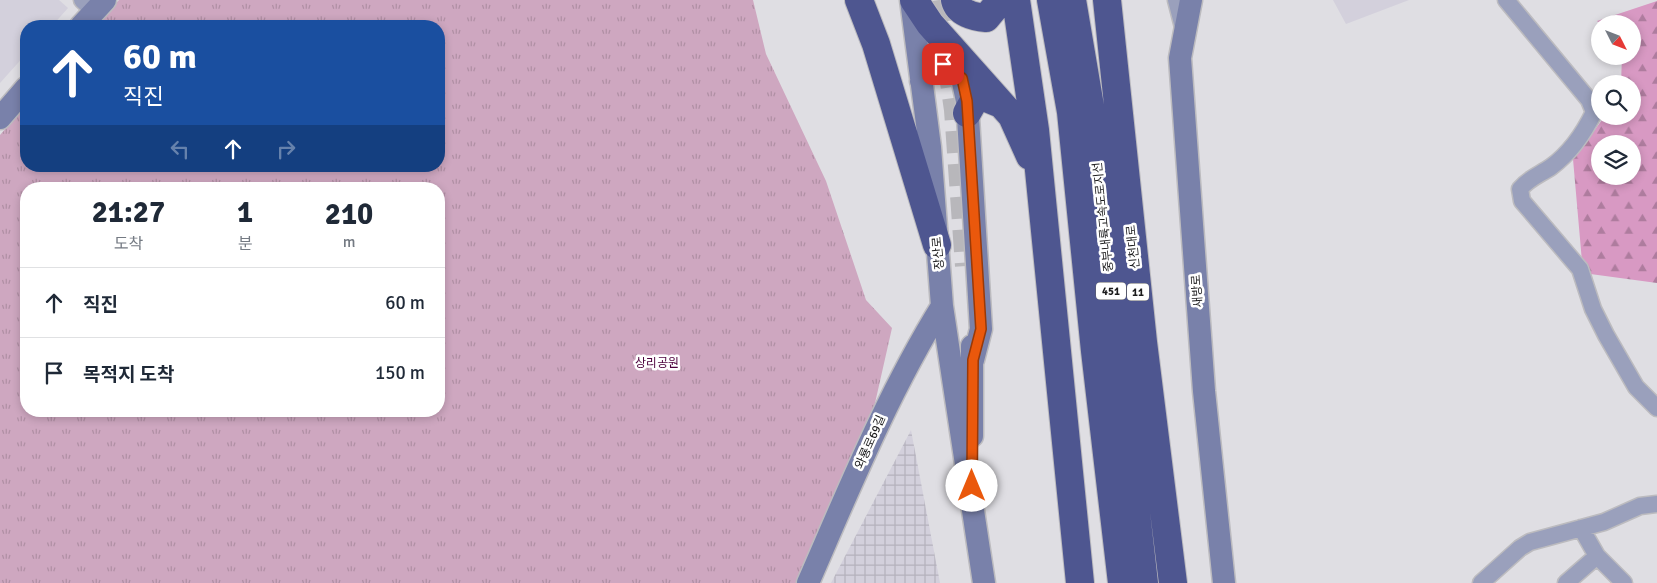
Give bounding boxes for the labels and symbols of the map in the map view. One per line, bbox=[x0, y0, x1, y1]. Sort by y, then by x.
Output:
north arrow bbox=[1591, 15, 1641, 65]
pin bbox=[922, 43, 964, 85]
street label: 중부내륙고속도로지선 bbox=[1090, 161, 1117, 273]
street label: 신천대로 bbox=[1124, 224, 1143, 270]
street label: 장산로 bbox=[930, 236, 947, 270]
street label: 새방로 bbox=[1189, 274, 1206, 308]
road number: 451 bbox=[1096, 282, 1126, 300]
road number: 11 bbox=[1127, 284, 1149, 300]
park label: 상리공원 bbox=[635, 356, 679, 371]
street label: 와룡로69길 bbox=[852, 413, 889, 471]
position arrow bbox=[945, 459, 997, 511]

